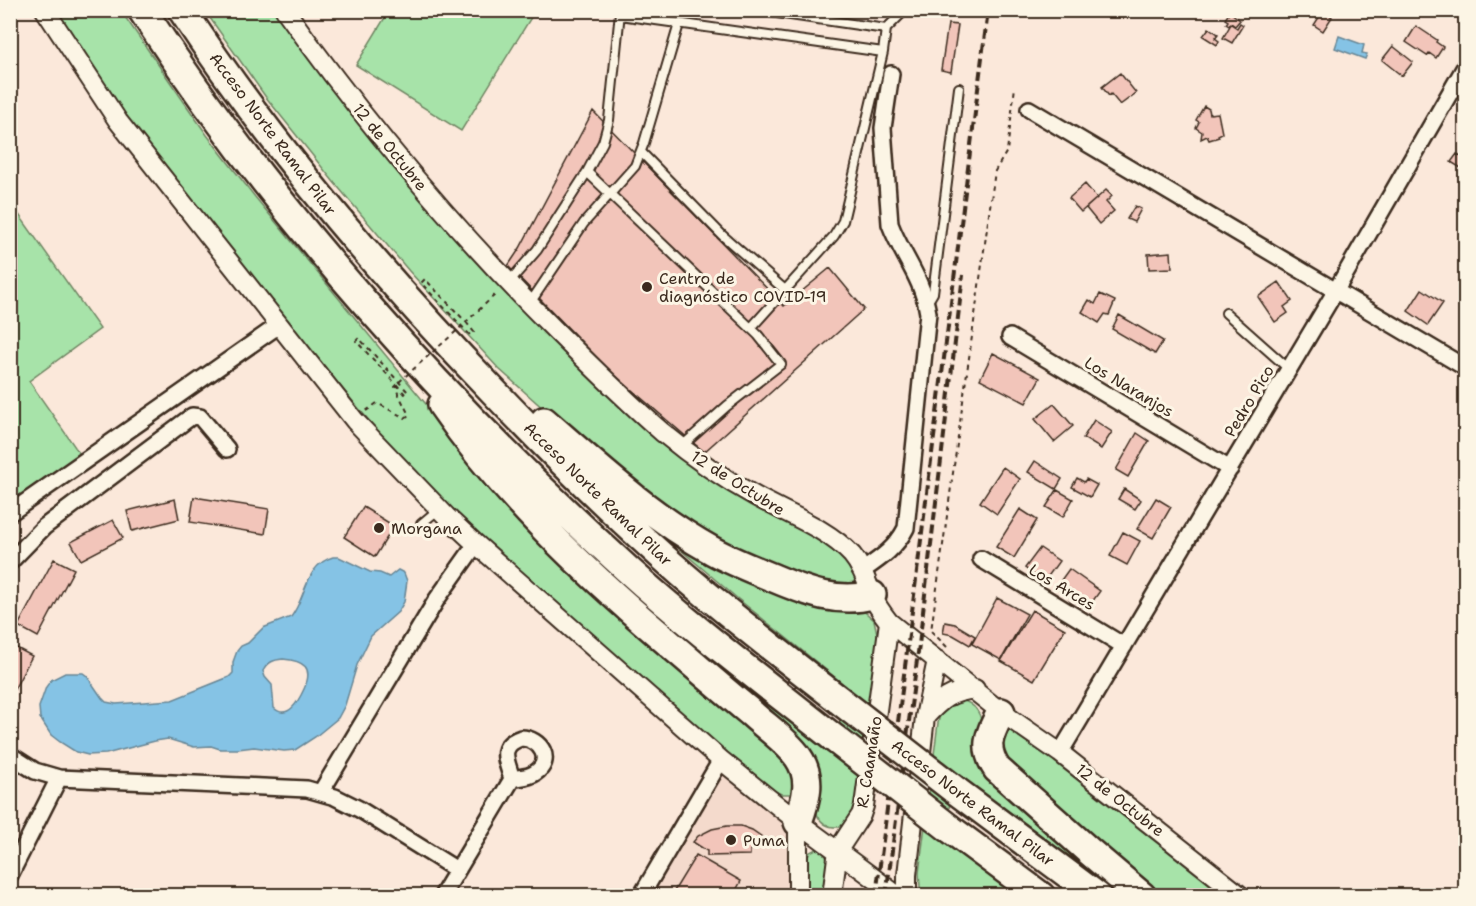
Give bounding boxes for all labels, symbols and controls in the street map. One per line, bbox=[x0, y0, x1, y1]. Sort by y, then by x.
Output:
street label: Acceso Norte Ramal Pilar bbox=[205, 48, 341, 220]
street label: 12 de Octubre bbox=[348, 99, 432, 195]
place label: Centro de diagnóstico COVID-19 bbox=[659, 268, 827, 307]
marker: Centro de diagnóstico COVID-19 bbox=[640, 280, 654, 294]
street label: Los Naranjos bbox=[1080, 352, 1178, 422]
street label: Pedro Pico bbox=[1219, 361, 1279, 441]
street label: Acceso Norte Ramal Pilar bbox=[519, 417, 677, 571]
street label: 12 de Octubre bbox=[687, 446, 789, 520]
place label: Morgana bbox=[391, 518, 462, 539]
marker: Morgana bbox=[372, 521, 386, 535]
street label: Los Arces bbox=[1025, 559, 1099, 615]
street label: R. Caamaño bbox=[851, 715, 887, 809]
street label: Acceso Norte Ramal Pilar bbox=[887, 735, 1059, 871]
street label: 12 de Octubre bbox=[1071, 759, 1169, 841]
place label: Puma bbox=[743, 830, 785, 851]
marker: Puma bbox=[724, 833, 738, 847]

